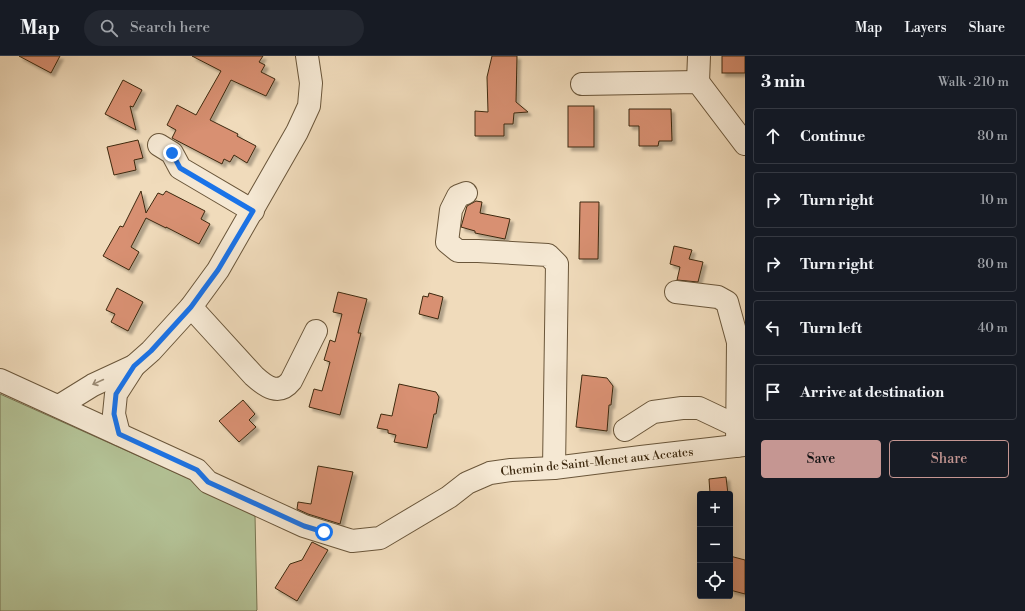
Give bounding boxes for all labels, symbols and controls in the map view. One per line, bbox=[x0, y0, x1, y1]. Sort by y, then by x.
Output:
search box bbox=[84, 10, 364, 46]
text: Map bbox=[20, 16, 60, 40]
icon: search bbox=[98, 17, 120, 39]
text: Search here bbox=[130, 18, 210, 37]
text: Map bbox=[855, 19, 882, 37]
text: Layers bbox=[904, 19, 947, 37]
text: Share bbox=[969, 19, 1005, 37]
text: 3 min bbox=[761, 71, 805, 93]
text: Walk · 210 m bbox=[938, 74, 1009, 90]
icon: ahead bbox=[762, 125, 784, 147]
text: Continue bbox=[800, 127, 865, 146]
text: 80 m bbox=[977, 128, 1008, 144]
route end bbox=[163, 144, 181, 162]
icon: right bbox=[762, 189, 784, 211]
text: Turn right bbox=[800, 191, 874, 210]
text: 10 m bbox=[980, 192, 1008, 208]
icon: right bbox=[762, 253, 784, 275]
text: Turn right bbox=[800, 255, 874, 274]
text: 80 m bbox=[977, 256, 1008, 272]
icon: left bbox=[762, 317, 784, 339]
text: Turn left bbox=[800, 319, 862, 338]
text: 40 m bbox=[978, 320, 1008, 336]
one-way arrow bbox=[93, 379, 105, 386]
icon: arrive bbox=[762, 381, 784, 403]
text: Arrive at destination bbox=[800, 383, 944, 402]
button: Save bbox=[761, 440, 881, 478]
button: Share bbox=[889, 440, 1009, 478]
street label: Chemin de Saint-Menet aux Accates bbox=[500, 444, 694, 480]
map controls bbox=[697, 491, 733, 599]
button: + bbox=[697, 491, 733, 527]
route start bbox=[315, 523, 333, 541]
button: − bbox=[697, 527, 733, 563]
button: locate bbox=[697, 563, 733, 599]

